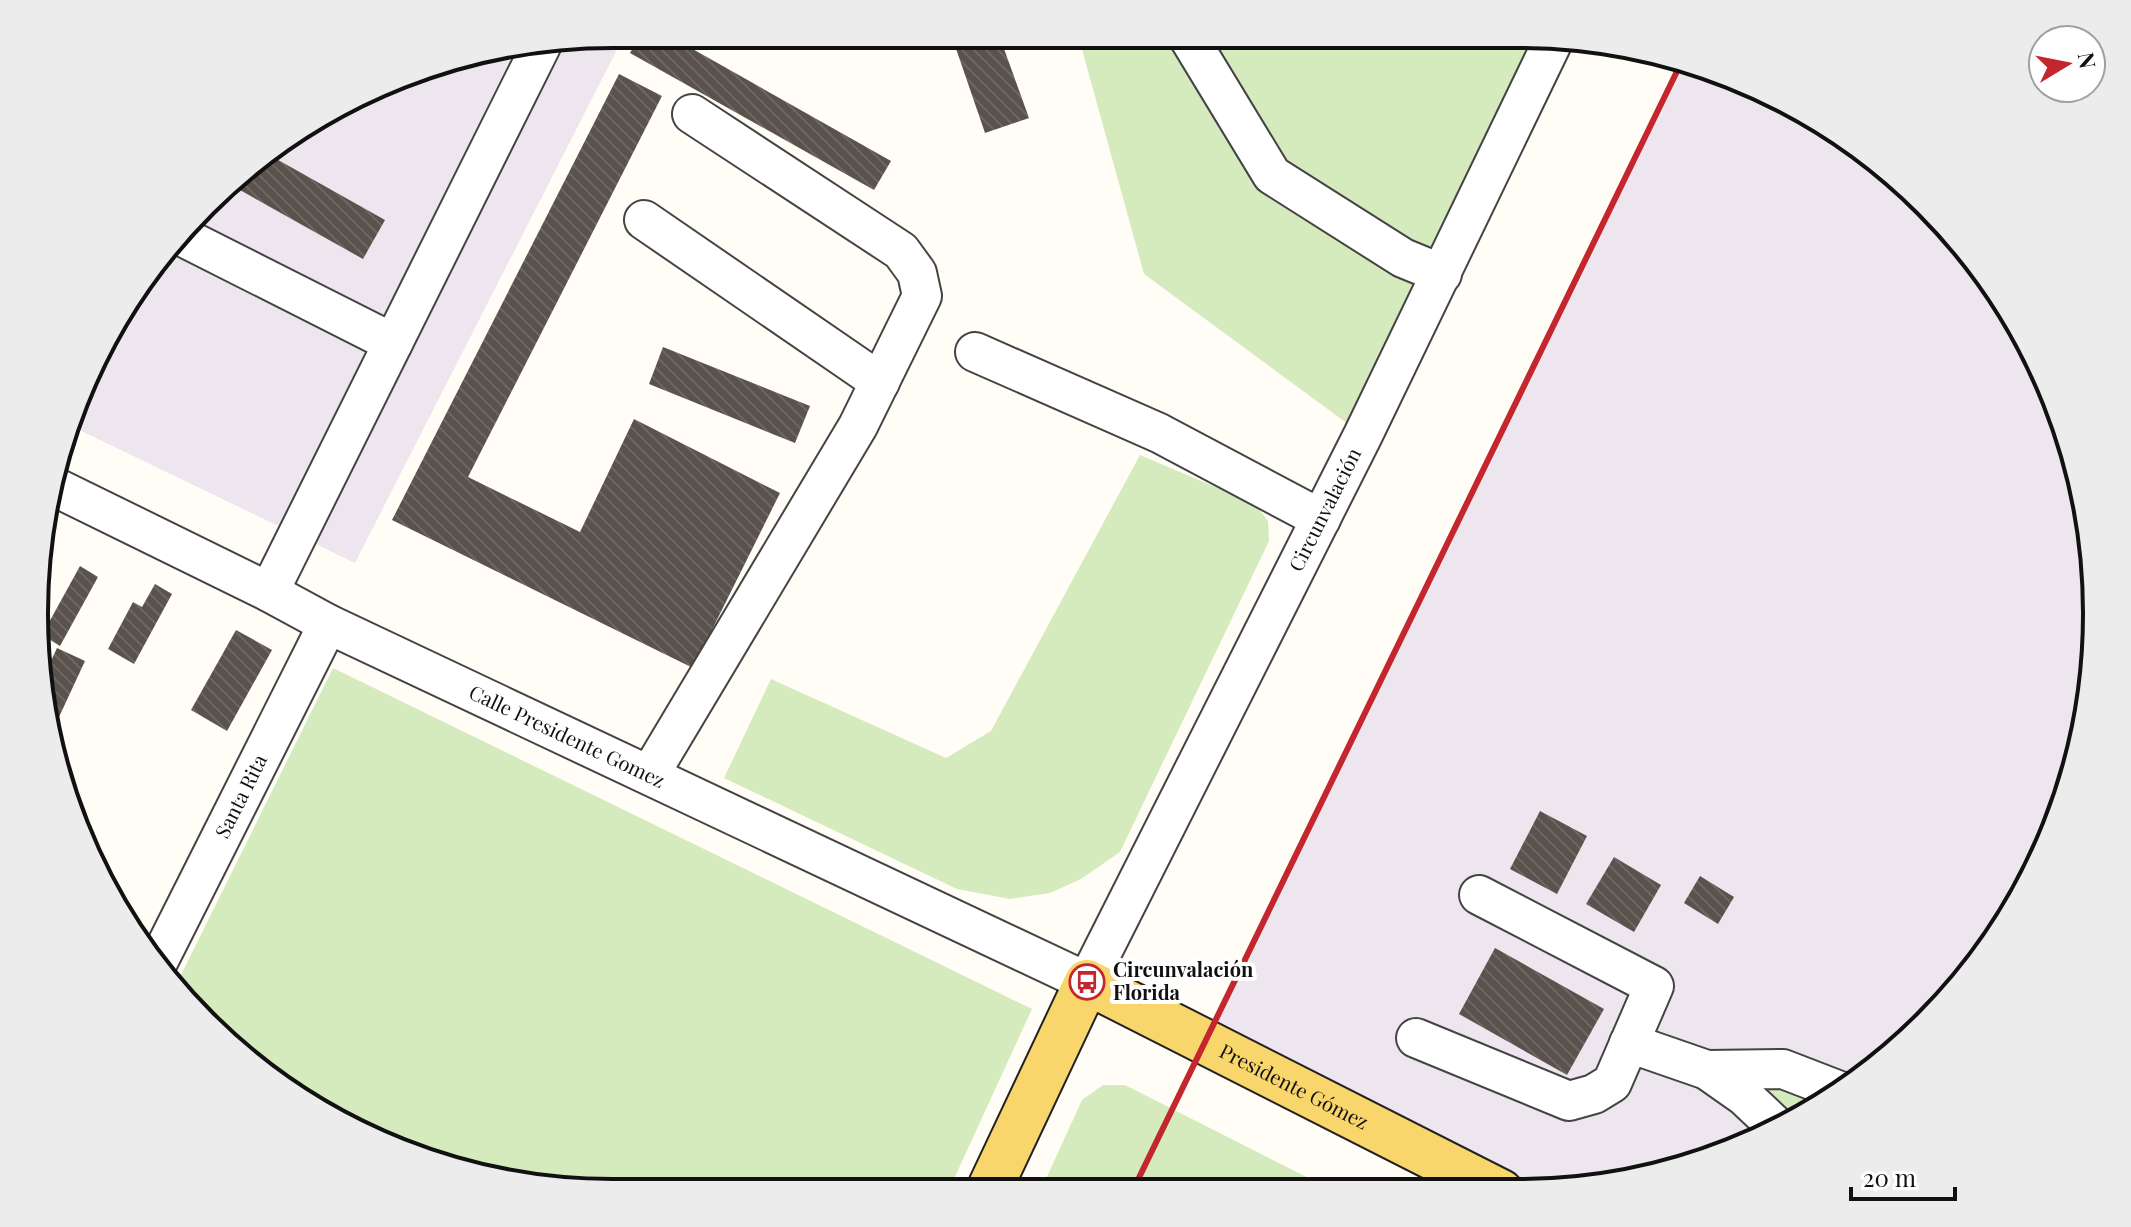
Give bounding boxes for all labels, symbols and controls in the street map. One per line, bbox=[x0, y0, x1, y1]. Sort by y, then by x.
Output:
north arrow bbox=[2027, 24, 2107, 104]
text: N bbox=[2072, 50, 2104, 71]
street label: Circunvalación bbox=[1281, 443, 1366, 576]
street label: Calle Presidente Gomez bbox=[465, 678, 670, 793]
street label: Santa Rita bbox=[208, 749, 272, 842]
place label: Circunvalación Florida bbox=[1113, 955, 1254, 1005]
bus stop icon: Circunvalación Florida bbox=[1068, 963, 1106, 1001]
street label: Presidente Gómez bbox=[1215, 1037, 1373, 1135]
scale bar bbox=[1851, 1151, 1955, 1201]
text: 20 m bbox=[1863, 1161, 1916, 1193]

